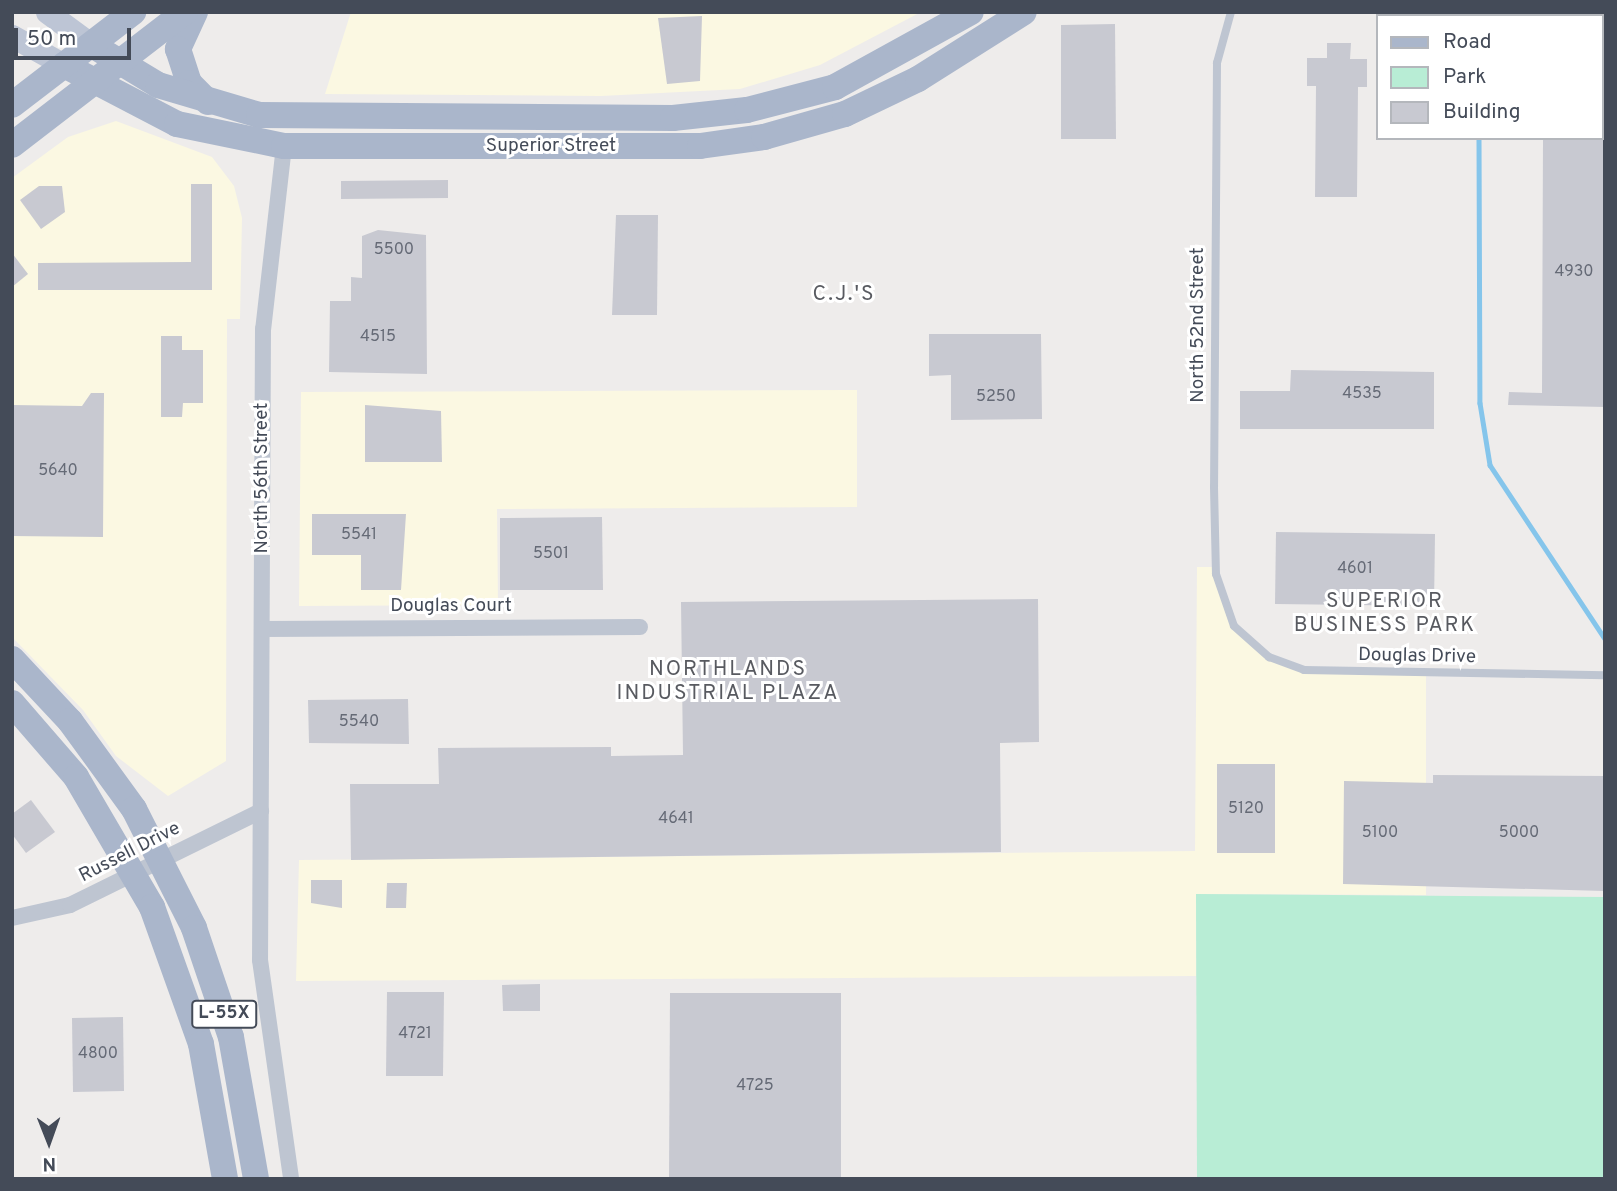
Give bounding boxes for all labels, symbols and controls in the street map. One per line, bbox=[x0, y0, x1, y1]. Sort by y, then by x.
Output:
scale bar bbox=[18, 14, 135, 58]
legend bbox=[1376, 14, 1603, 140]
text: 50 m bbox=[27, 26, 76, 53]
text: Road bbox=[1443, 29, 1492, 56]
text: Park bbox=[1443, 64, 1486, 91]
text: Building bbox=[1443, 99, 1521, 126]
street label: Superior Street bbox=[486, 136, 616, 158]
house number: 5500 bbox=[374, 240, 414, 260]
street label: North 52nd Street bbox=[1188, 247, 1210, 403]
house number: 4930 bbox=[1555, 262, 1593, 282]
district label: C.J.'S bbox=[813, 282, 875, 308]
house number: 4515 bbox=[360, 327, 396, 347]
house number: 4535 bbox=[1342, 384, 1382, 404]
house number: 5250 bbox=[976, 387, 1016, 407]
street label: North 56th Street bbox=[252, 402, 274, 554]
house number: 5640 bbox=[38, 461, 78, 481]
house number: 5541 bbox=[341, 525, 377, 545]
house number: 5501 bbox=[533, 544, 569, 564]
house number: 4601 bbox=[1337, 559, 1373, 579]
district label: SUPERIOR BUSINESS PARK bbox=[1295, 589, 1475, 639]
street label: Douglas Court bbox=[390, 596, 512, 618]
street label: Douglas Drive bbox=[1358, 645, 1476, 669]
district label: NORTHLANDS INDUSTRIAL PLAZA bbox=[618, 657, 838, 707]
house number: 5540 bbox=[339, 712, 379, 732]
house number: 5120 bbox=[1228, 799, 1264, 819]
house number: 4641 bbox=[658, 809, 694, 829]
street label: Russell Drive bbox=[76, 818, 184, 888]
house number: 5100 bbox=[1362, 823, 1398, 843]
house number: 5000 bbox=[1499, 823, 1539, 843]
road number: L-55X bbox=[191, 1000, 257, 1028]
house number: 4721 bbox=[398, 1024, 432, 1044]
house number: 4800 bbox=[78, 1044, 118, 1064]
house number: 4725 bbox=[736, 1076, 774, 1096]
north arrow bbox=[14, 1107, 84, 1177]
text: N bbox=[42, 1151, 56, 1175]

